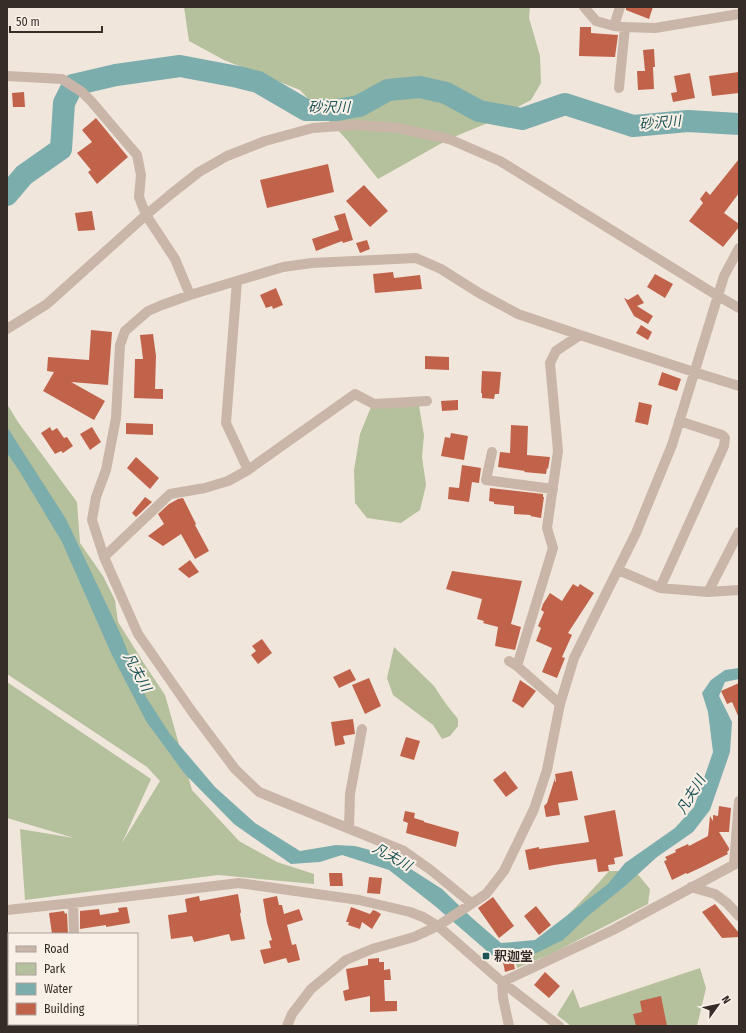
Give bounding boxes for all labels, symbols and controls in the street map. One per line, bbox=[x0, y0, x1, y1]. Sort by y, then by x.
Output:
scale bar bbox=[10, 8, 102, 34]
text: 50 m bbox=[16, 15, 40, 29]
water label: 砂沢川 bbox=[308, 99, 352, 116]
water label: 砂沢川 bbox=[638, 113, 684, 133]
water label: 凡夫川 bbox=[119, 650, 156, 696]
water label: 凡夫川 bbox=[673, 771, 710, 817]
water label: 凡夫川 bbox=[370, 839, 416, 876]
legend bbox=[8, 933, 138, 1025]
text: Road bbox=[44, 942, 69, 956]
place label: 釈迦堂 bbox=[494, 949, 533, 964]
marker: 釈迦堂 bbox=[481, 951, 491, 961]
text: Park bbox=[44, 962, 66, 976]
text: Water bbox=[44, 982, 73, 996]
north arrow bbox=[698, 985, 738, 1025]
text: N bbox=[719, 994, 733, 1006]
text: Building bbox=[44, 1002, 85, 1016]

